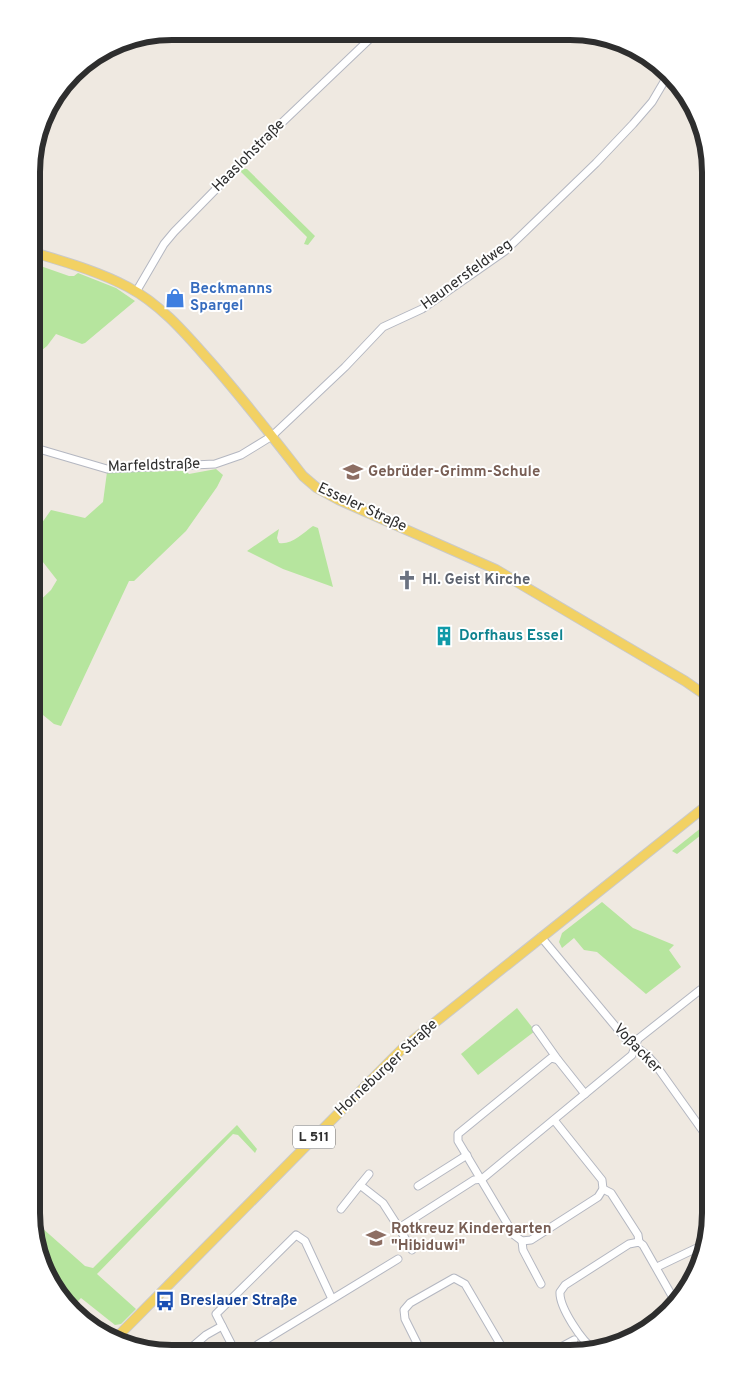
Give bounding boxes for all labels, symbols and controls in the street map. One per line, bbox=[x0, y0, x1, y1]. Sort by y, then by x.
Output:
street label: Haaslohstraße bbox=[209, 116, 289, 196]
street label: Haunersfeldweg bbox=[418, 235, 516, 315]
place label: Beckmanns Spargel bbox=[190, 280, 272, 316]
shop icon: Beckmanns Spargel bbox=[164, 287, 186, 309]
street label: Marfeldstraße bbox=[107, 455, 201, 477]
school or university icon: Gebrüder-Grimm-Schule bbox=[342, 461, 364, 483]
place label: Gebrüder-Grimm-Schule bbox=[368, 463, 540, 482]
street label: Esseler Straße bbox=[315, 479, 409, 537]
church icon: Hl. Geist Kirche bbox=[396, 569, 418, 591]
place label: Hl. Geist Kirche bbox=[422, 571, 530, 590]
building icon: Dorfhaus Essel bbox=[433, 625, 455, 647]
place label: Dorfhaus Essel bbox=[459, 627, 563, 646]
street label: Horneburger Straße bbox=[332, 1016, 442, 1120]
street label: Voßacker bbox=[609, 1020, 666, 1078]
road number: L 511 bbox=[293, 1126, 335, 1148]
place label: Rotkreuz Kindergarten "Hibiduwi" bbox=[391, 1220, 552, 1256]
school or university icon: Rotkreuz Kindergarten "Hibiduwi" bbox=[365, 1227, 387, 1249]
bus stop icon: Breslauer Straße bbox=[154, 1290, 176, 1312]
place label: Breslauer Straße bbox=[180, 1292, 297, 1311]

